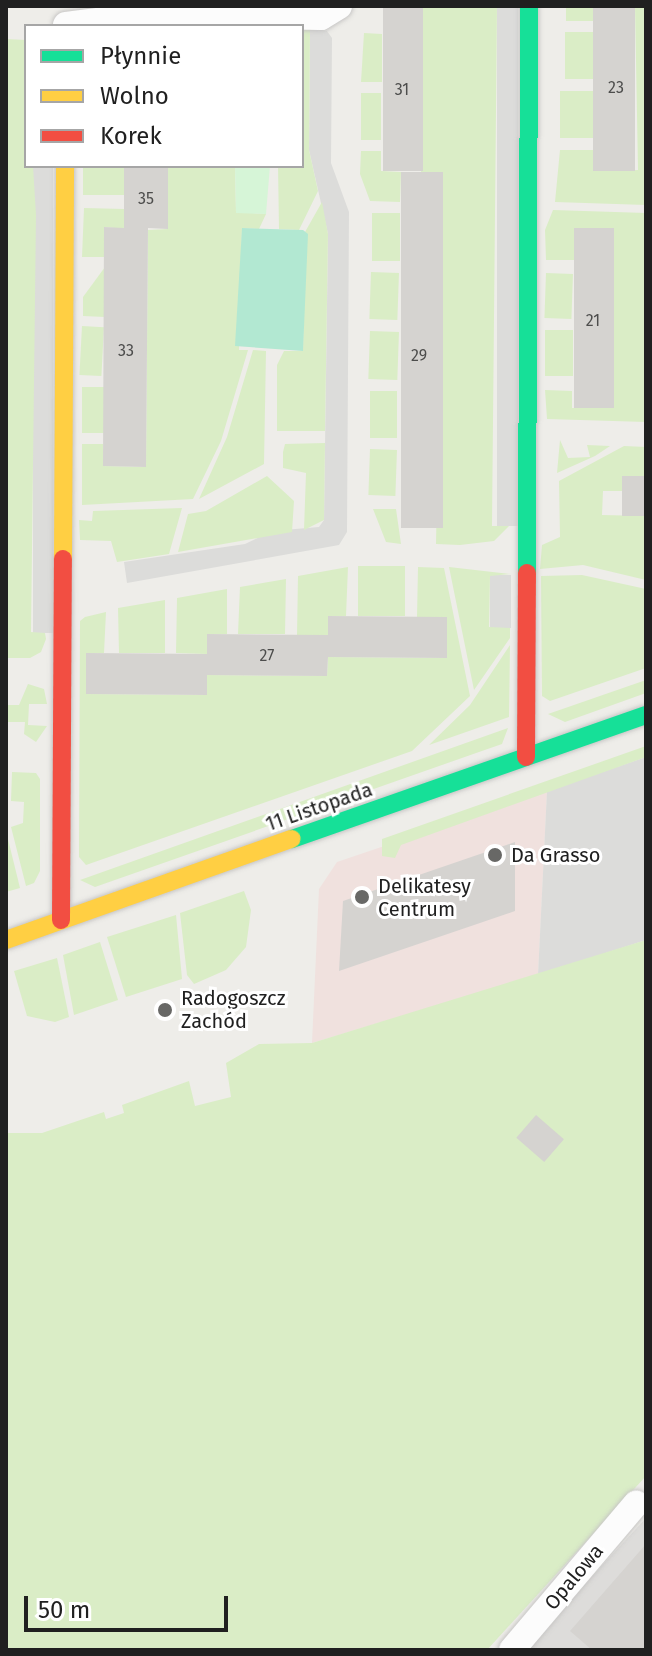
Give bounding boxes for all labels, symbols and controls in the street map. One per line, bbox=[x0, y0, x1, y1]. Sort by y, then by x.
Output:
legend bbox=[24, 24, 304, 168]
text: Płynnie bbox=[100, 42, 181, 70]
house number: 23 bbox=[608, 78, 624, 98]
house number: 31 bbox=[395, 80, 409, 100]
text: Wolno bbox=[100, 82, 169, 110]
text: Korek bbox=[100, 122, 162, 150]
house number: 35 bbox=[138, 189, 154, 209]
house number: 21 bbox=[586, 311, 600, 331]
house number: 33 bbox=[118, 341, 134, 361]
house number: 29 bbox=[411, 346, 427, 366]
house number: 27 bbox=[260, 646, 274, 666]
street label: 11 Listopada bbox=[262, 778, 376, 836]
place label: Da Grasso bbox=[511, 843, 600, 867]
marker: Da Grasso bbox=[486, 846, 504, 864]
place label: Delikatesy Centrum bbox=[378, 874, 471, 921]
marker: Delikatesy Centrum bbox=[353, 888, 371, 906]
place label: Radogoszcz Zachód bbox=[181, 986, 285, 1033]
marker: Radogoszcz Zachód bbox=[156, 1001, 174, 1019]
street label: Opalowa bbox=[540, 1539, 608, 1615]
scale bar bbox=[28, 1580, 232, 1630]
text: 50 m bbox=[38, 1596, 90, 1624]

